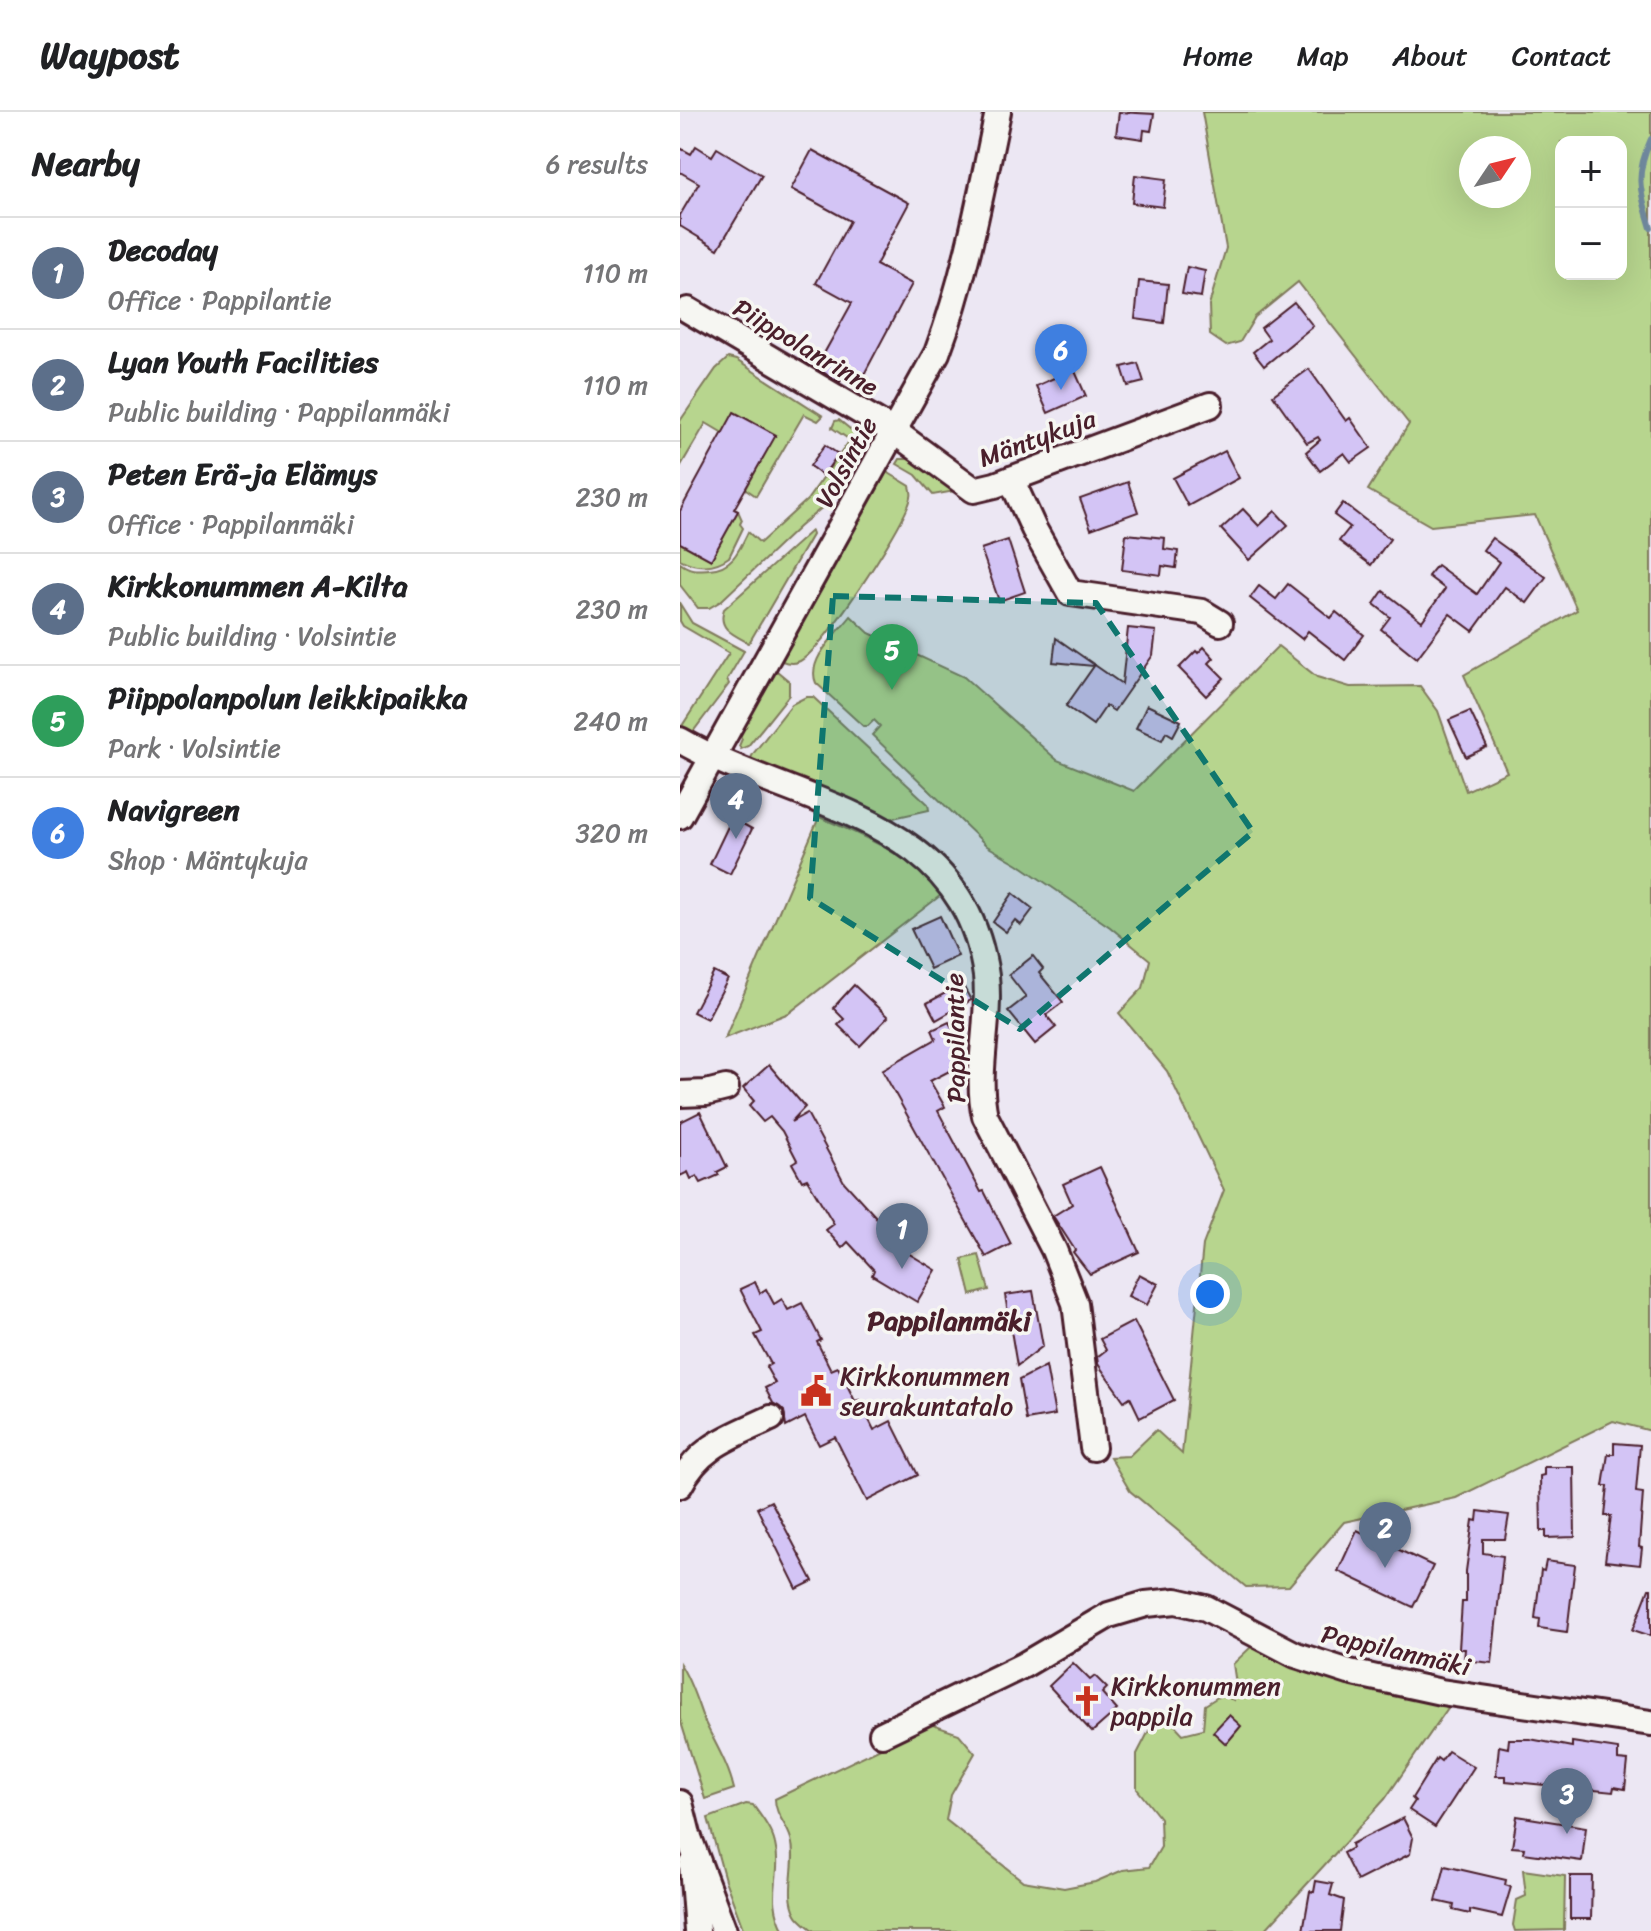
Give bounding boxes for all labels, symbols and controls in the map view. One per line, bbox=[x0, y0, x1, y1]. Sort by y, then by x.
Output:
text: Waypost bbox=[40, 22, 180, 89]
text: Home bbox=[1183, 31, 1253, 80]
text: Map bbox=[1297, 31, 1348, 80]
text: About bbox=[1392, 31, 1468, 80]
text: Contact bbox=[1512, 31, 1611, 80]
text: Nearby bbox=[32, 134, 140, 194]
north arrow bbox=[1459, 136, 1531, 208]
map controls bbox=[1555, 136, 1627, 280]
button: + bbox=[1555, 136, 1627, 208]
text: 6 results bbox=[546, 141, 648, 187]
button: − bbox=[1555, 208, 1627, 280]
text: Decoday bbox=[108, 223, 218, 277]
text: 1 bbox=[52, 250, 64, 296]
text: 110 m bbox=[583, 250, 648, 296]
text: Office · Pappilantie bbox=[108, 277, 332, 323]
street label: Piippolanrinne bbox=[724, 285, 888, 409]
pin: 6 bbox=[1035, 324, 1087, 390]
text: Lyan Youth Facilities bbox=[108, 335, 379, 389]
text: 2 bbox=[50, 362, 66, 408]
text: 110 m bbox=[583, 362, 648, 408]
text: Public building · Pappilanmäki bbox=[108, 389, 450, 435]
street label: Mäntykuja bbox=[972, 395, 1103, 481]
street label: Volsintie bbox=[802, 408, 890, 516]
text: Peten Erä-ja Elämys bbox=[108, 447, 377, 501]
text: 3 bbox=[51, 474, 65, 520]
text: 230 m bbox=[576, 474, 648, 520]
text: Office · Pappilanmäki bbox=[108, 501, 354, 547]
text: Kirkkonummen A-Kilta bbox=[108, 559, 407, 613]
text: 4 bbox=[50, 586, 66, 632]
text: 230 m bbox=[576, 586, 648, 632]
text: Public building · Volsintie bbox=[108, 613, 397, 659]
pin: 5 bbox=[866, 624, 918, 690]
text: Piippolanpolun leikkipaikka bbox=[108, 671, 467, 725]
text: 5 bbox=[50, 698, 66, 744]
text: 240 m bbox=[574, 698, 648, 744]
text: Park · Volsintie bbox=[108, 725, 281, 771]
pin: 4 bbox=[710, 773, 762, 839]
text: Navigreen bbox=[108, 783, 240, 837]
text: 6 bbox=[51, 810, 65, 856]
text: 320 m bbox=[576, 810, 648, 856]
text: Shop · Mäntykuja bbox=[108, 837, 308, 883]
street label: Pappilantie bbox=[931, 973, 979, 1103]
pin: 1 bbox=[876, 1203, 928, 1269]
your location bbox=[1190, 1274, 1230, 1314]
district label: Pappilanmäki bbox=[867, 1296, 1032, 1345]
place label: Kirkkonummen seurakuntatalo bbox=[839, 1353, 1013, 1429]
public building icon: Kirkkonummen seurakuntatalo bbox=[799, 1374, 833, 1408]
pin: 2 bbox=[1359, 1502, 1411, 1568]
street label: Pappilanmäki bbox=[1317, 1610, 1476, 1690]
place label: Kirkkonummen pappila bbox=[1110, 1663, 1281, 1739]
church icon: Kirkkonummen pappila bbox=[1070, 1684, 1104, 1718]
pin: 3 bbox=[1541, 1768, 1593, 1834]

